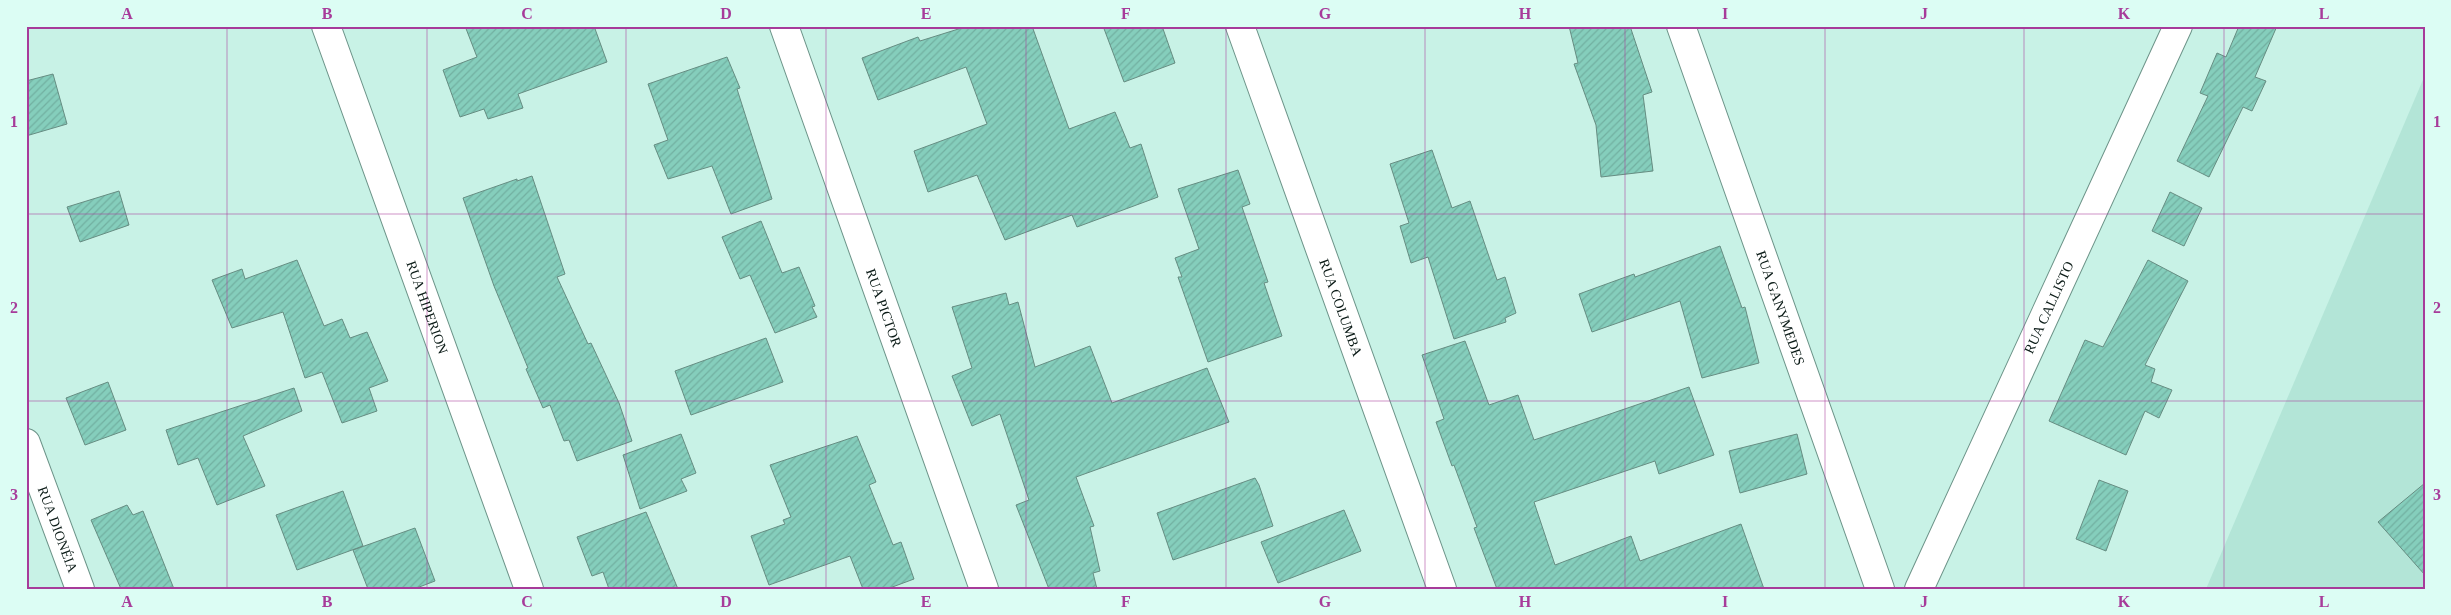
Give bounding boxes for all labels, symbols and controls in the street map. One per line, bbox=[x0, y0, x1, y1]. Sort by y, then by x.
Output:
text: A bbox=[121, 5, 133, 22]
text: B bbox=[322, 5, 333, 22]
text: C bbox=[521, 5, 533, 22]
text: D bbox=[720, 5, 732, 22]
text: E bbox=[921, 5, 931, 22]
text: F bbox=[1121, 5, 1131, 22]
text: G bbox=[1319, 5, 1332, 22]
text: H bbox=[1519, 5, 1532, 22]
text: I bbox=[1722, 5, 1728, 22]
text: J bbox=[1920, 5, 1928, 22]
text: K bbox=[2118, 5, 2131, 22]
text: L bbox=[2319, 5, 2329, 22]
text: 1 bbox=[10, 113, 18, 130]
text: 1 bbox=[2433, 113, 2441, 130]
street label: RUA GANYMEDES bbox=[1754, 249, 1808, 367]
street label: RUA COLUMBA bbox=[1317, 257, 1366, 359]
street label: RUA HIPERION bbox=[404, 259, 451, 356]
street label: RUA CALLISTO bbox=[2021, 259, 2076, 356]
street label: RUA PICTOR bbox=[863, 267, 905, 349]
text: 2 bbox=[10, 299, 18, 316]
text: 2 bbox=[2433, 299, 2441, 316]
street label: RUA DIONÉIA bbox=[35, 484, 81, 575]
text: 3 bbox=[10, 486, 18, 503]
text: 3 bbox=[2433, 486, 2441, 503]
text: A bbox=[121, 593, 133, 610]
text: B bbox=[322, 593, 333, 610]
text: C bbox=[521, 593, 533, 610]
text: D bbox=[720, 593, 732, 610]
text: E bbox=[921, 593, 931, 610]
text: F bbox=[1121, 593, 1131, 610]
text: G bbox=[1319, 593, 1332, 610]
text: H bbox=[1519, 593, 1532, 610]
text: I bbox=[1722, 593, 1728, 610]
text: J bbox=[1920, 593, 1928, 610]
text: K bbox=[2118, 593, 2131, 610]
text: L bbox=[2319, 593, 2329, 610]

